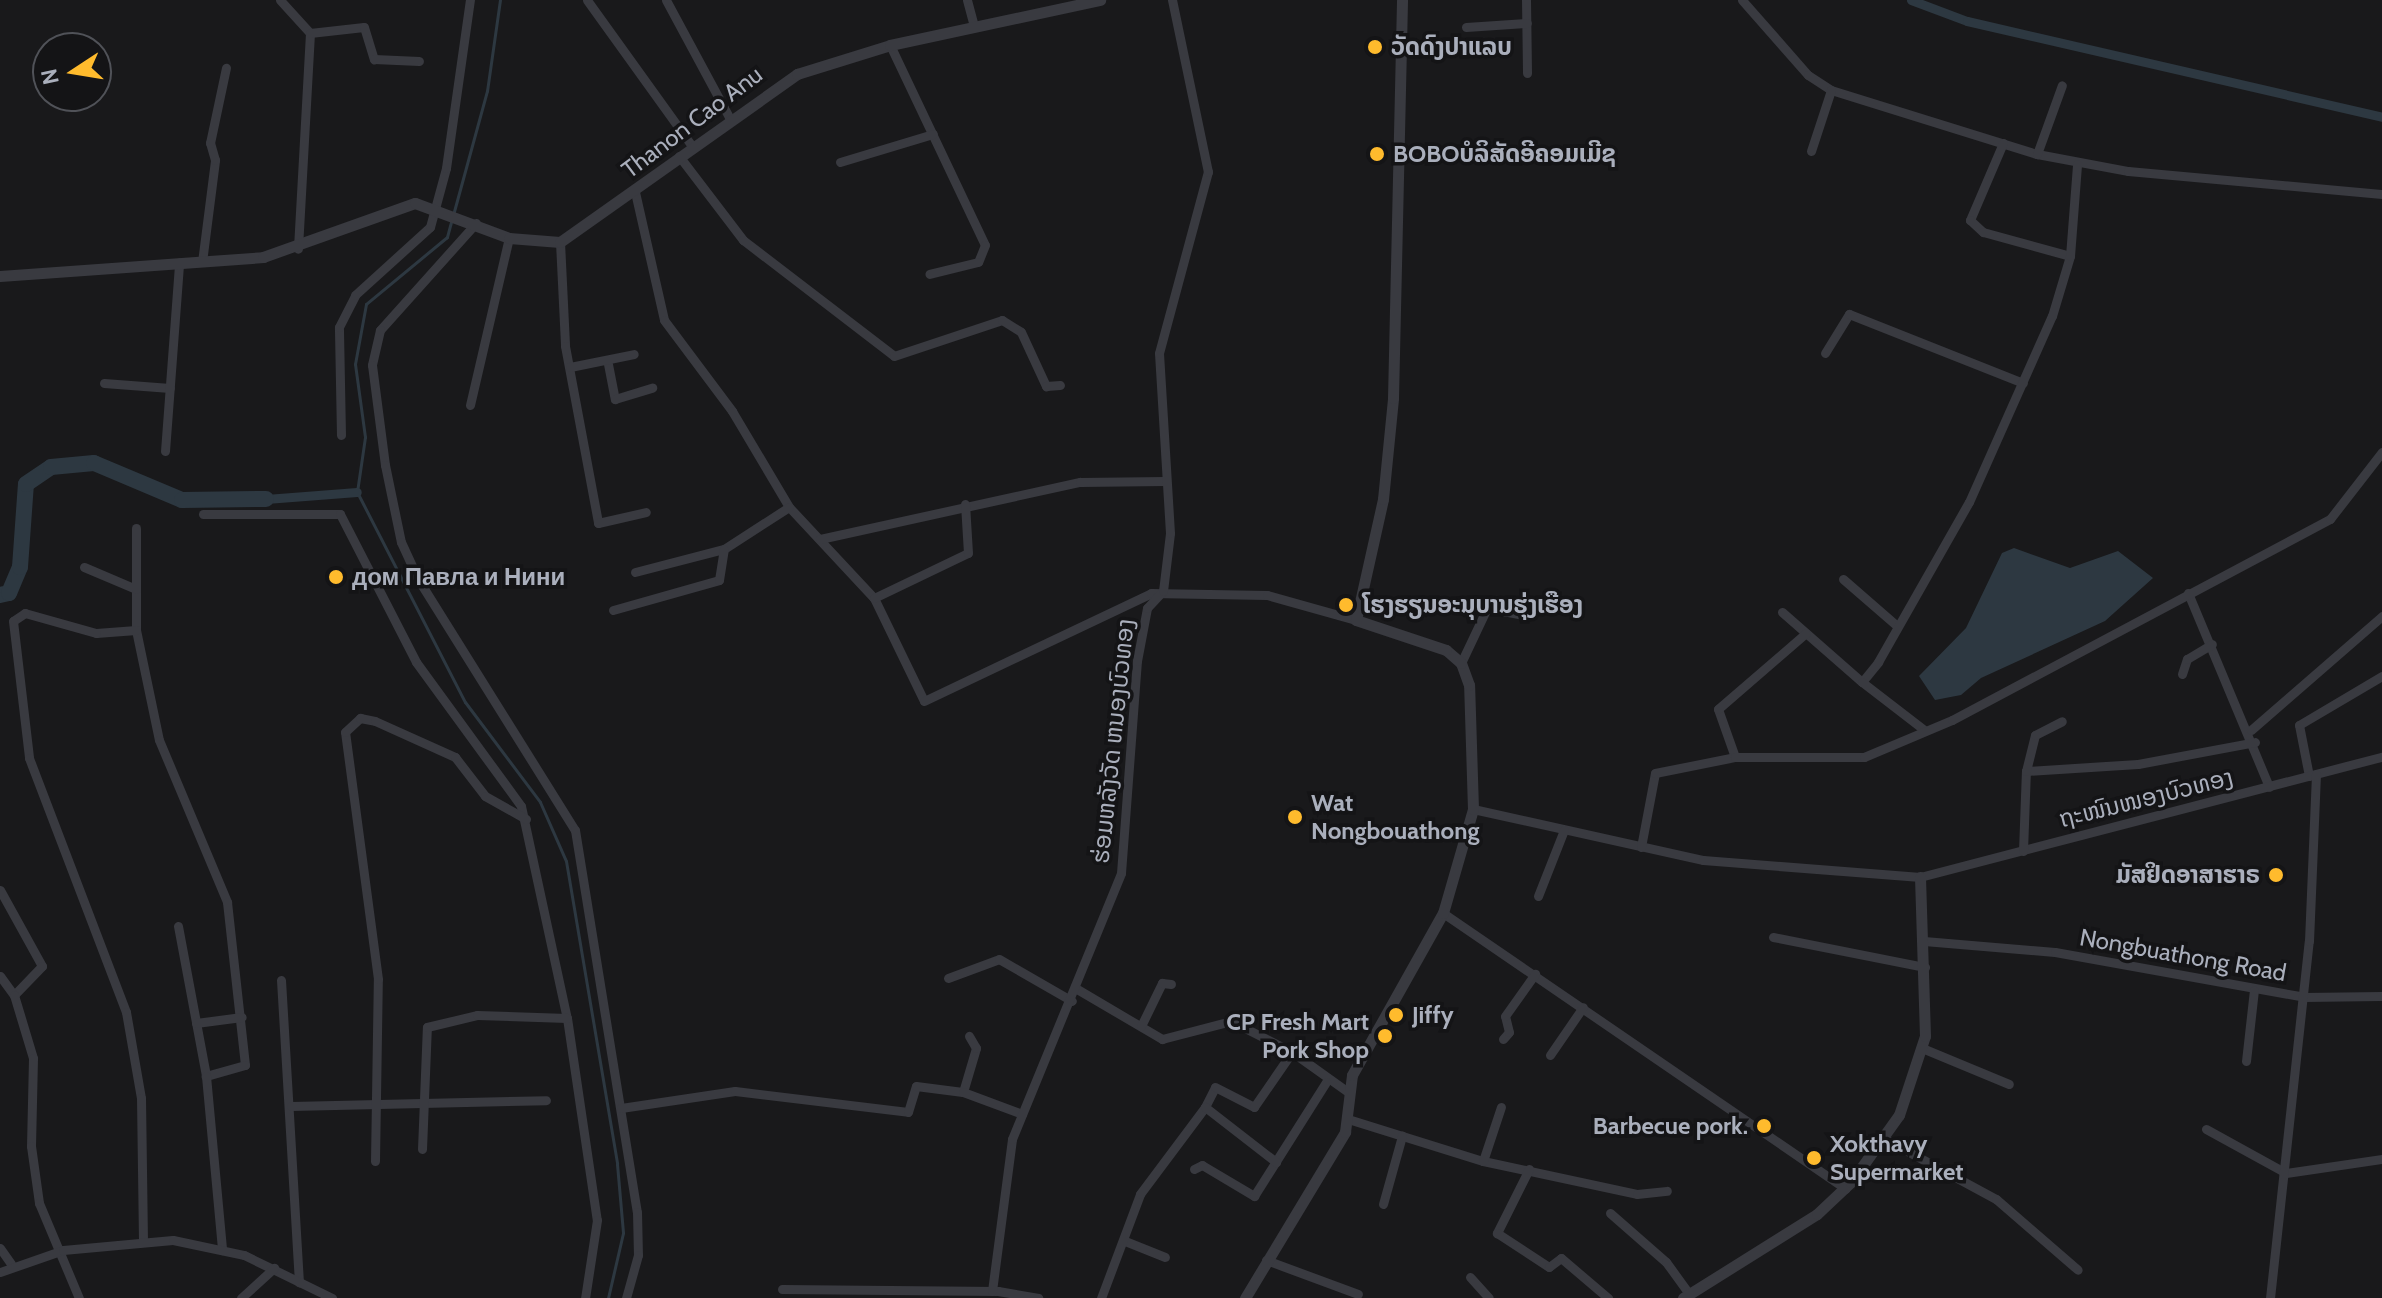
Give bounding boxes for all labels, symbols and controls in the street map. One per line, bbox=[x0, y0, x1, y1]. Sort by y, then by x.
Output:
north arrow bbox=[32, 32, 112, 112]
place label: ວັດດົງປາແລບ bbox=[1391, 33, 1512, 61]
marker: ວັດດົງປາແລບ bbox=[1366, 38, 1384, 56]
street label: Thanon Cao Anu bbox=[616, 60, 768, 184]
text: N bbox=[35, 66, 65, 87]
place label: BOBOບໍລິສັດອີຄອມເມີຊ bbox=[1393, 140, 1616, 168]
marker: BOBOບໍລິສັດອີຄອມເມີຊ bbox=[1368, 145, 1386, 163]
place label: дом Павла и Нини bbox=[352, 563, 573, 591]
marker: дом Павла и Нини bbox=[327, 568, 345, 586]
place label: ໂຮງຮຽນອະນຸບານຮຸ່ງເຮືອງ bbox=[1362, 591, 1583, 619]
marker: ໂຮງຮຽນອະນຸບານຮຸ່ງເຮືອງ bbox=[1337, 596, 1355, 614]
street label: ຮ່ອມຫລັງວັດ ຫນອງບົວທອງ bbox=[1086, 617, 1140, 865]
street label: ຖະໜົນໜອງບົວທອງ bbox=[2056, 762, 2236, 834]
place label: Wat Nongbouathong bbox=[1311, 789, 1479, 845]
marker: Wat Nongbouathong bbox=[1286, 808, 1304, 826]
place label: ມັສຢິດອາສາຮາຣ bbox=[2116, 861, 2260, 889]
marker: ມັສຢິດອາສາຮາຣ bbox=[2267, 866, 2285, 884]
street label: Nongbuathong Road bbox=[2077, 923, 2289, 987]
place label: Jiffy bbox=[1412, 1001, 1454, 1029]
marker: Jiffy bbox=[1387, 1006, 1405, 1024]
place label: CP Fresh Mart Pork Shop bbox=[1226, 1008, 1369, 1064]
marker: CP Fresh Mart Pork Shop bbox=[1376, 1027, 1394, 1045]
place label: Barbecue pork. bbox=[1593, 1112, 1748, 1140]
marker: Barbecue pork. bbox=[1755, 1117, 1773, 1135]
place label: Xokthavy Supermarket bbox=[1830, 1130, 1964, 1186]
marker: Xokthavy Supermarket bbox=[1805, 1149, 1823, 1167]

